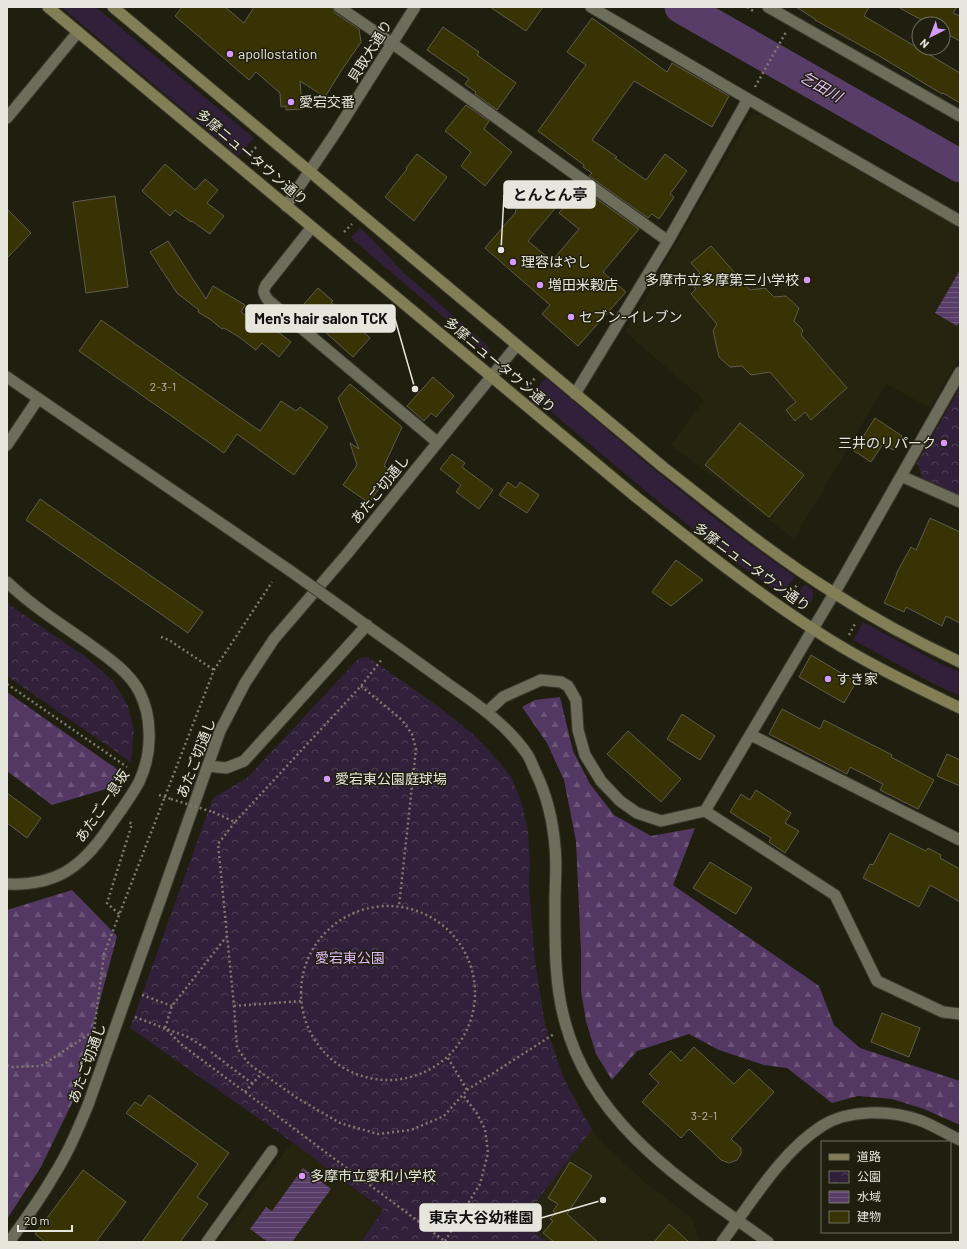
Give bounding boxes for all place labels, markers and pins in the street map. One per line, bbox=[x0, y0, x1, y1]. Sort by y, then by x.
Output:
place label: apollostation bbox=[238, 45, 317, 62]
marker: apollostation bbox=[225, 49, 235, 59]
place label: 愛宕交番 bbox=[299, 93, 355, 110]
marker: 愛宕交番 bbox=[286, 97, 296, 107]
callout: とんとん亭 bbox=[504, 181, 595, 208]
place label: 理容はやし bbox=[521, 253, 591, 270]
marker: 理容はやし bbox=[508, 257, 518, 267]
place label: 多摩市立多摩第三小学校 bbox=[645, 271, 799, 288]
marker: 多摩市立多摩第三小学校 bbox=[802, 275, 812, 285]
place label: 増田米穀店 bbox=[548, 276, 618, 293]
marker: 増田米穀店 bbox=[535, 280, 545, 290]
callout: Men's hair salon TCK bbox=[246, 305, 395, 332]
place label: セブン-イレブン bbox=[579, 308, 683, 325]
marker: セブン-イレブン bbox=[566, 312, 576, 322]
place label: 三井のリパーク bbox=[838, 434, 936, 451]
marker: 三井のリパーク bbox=[939, 438, 949, 448]
place label: すき家 bbox=[836, 670, 878, 687]
marker: すき家 bbox=[823, 674, 833, 684]
place label: 愛宕東公園庭球場 bbox=[335, 770, 447, 787]
marker: 愛宕東公園庭球場 bbox=[322, 774, 332, 784]
place label: 多摩市立愛和小学校 bbox=[310, 1167, 436, 1184]
marker: 多摩市立愛和小学校 bbox=[297, 1171, 307, 1181]
callout: 東京大谷幼稚園 bbox=[420, 1204, 541, 1231]

